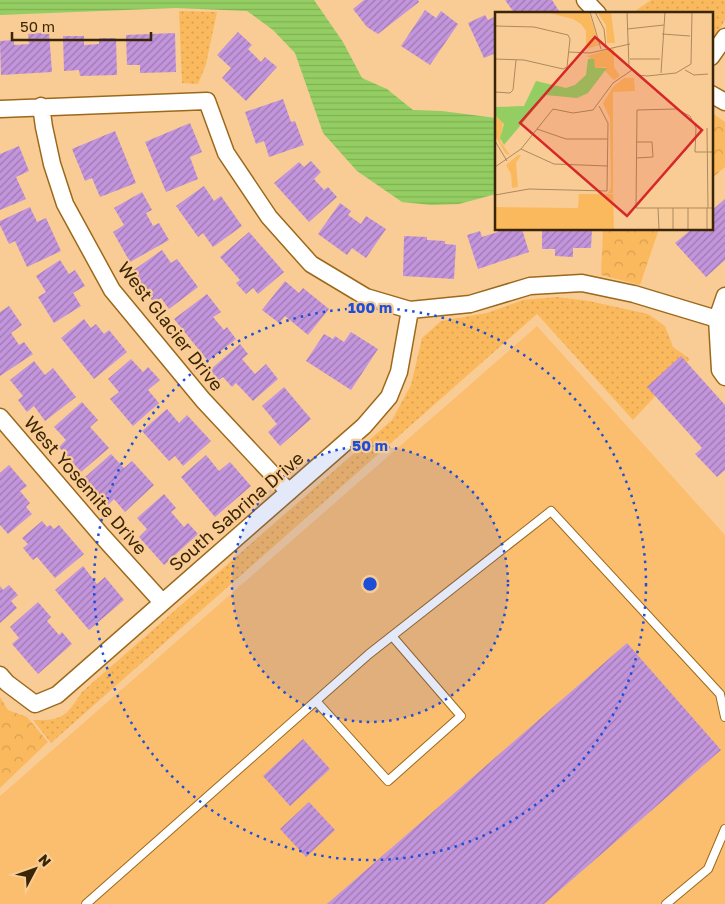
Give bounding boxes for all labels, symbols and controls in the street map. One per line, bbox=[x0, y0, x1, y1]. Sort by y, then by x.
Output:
scale bar bbox=[12, 10, 151, 42]
inset map bbox=[495, 12, 712, 230]
text: 50 m bbox=[20, 17, 55, 35]
street label: West Glacier Drive bbox=[114, 257, 228, 395]
text: 100 m bbox=[348, 298, 392, 316]
street label: West Yosemite Drive bbox=[20, 411, 152, 559]
text: 50 m bbox=[352, 436, 388, 454]
street label: South Sabrina Drive bbox=[164, 447, 308, 575]
centre of rings bbox=[361, 575, 379, 593]
north arrow bbox=[10, 844, 60, 894]
text: N bbox=[35, 851, 55, 870]

